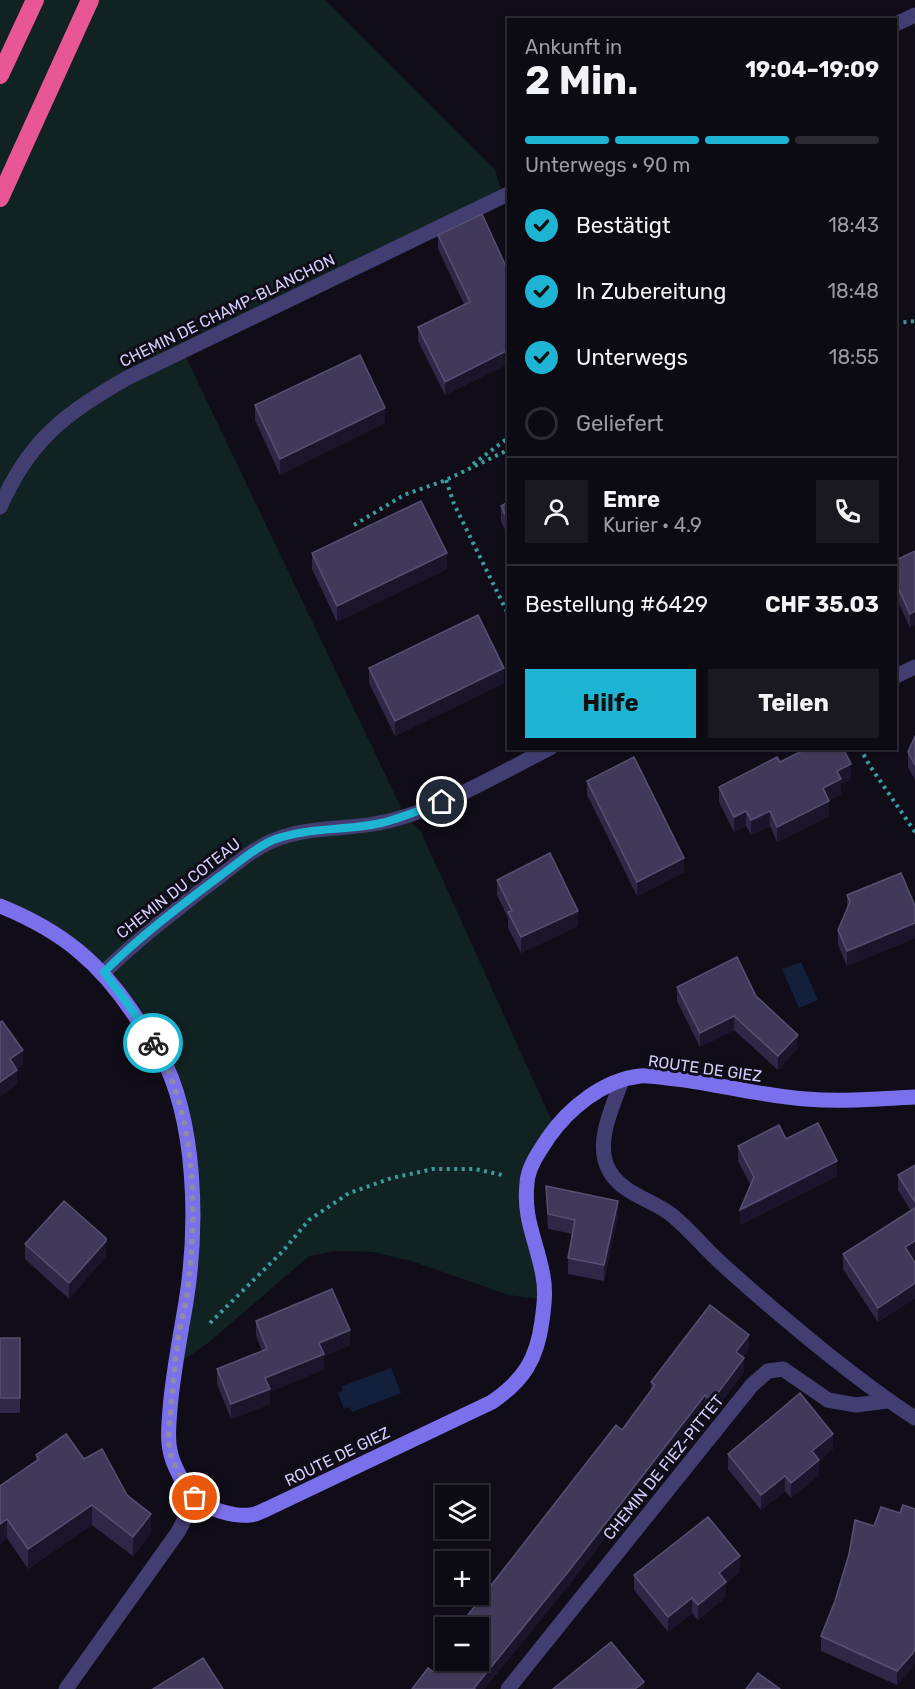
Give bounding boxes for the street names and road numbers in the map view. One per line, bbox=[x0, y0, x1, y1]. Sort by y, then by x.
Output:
street label: CHEMIN DE CHAMP-BLANCHON bbox=[116, 250, 338, 371]
street label: CHEMIN DU COTEAU bbox=[113, 834, 244, 943]
street label: ROUTE DE GIEZ bbox=[647, 1051, 763, 1086]
street label: CHEMIN DE FIEZ-PITTET bbox=[599, 1391, 728, 1543]
street label: ROUTE DE GIEZ bbox=[282, 1423, 393, 1490]

